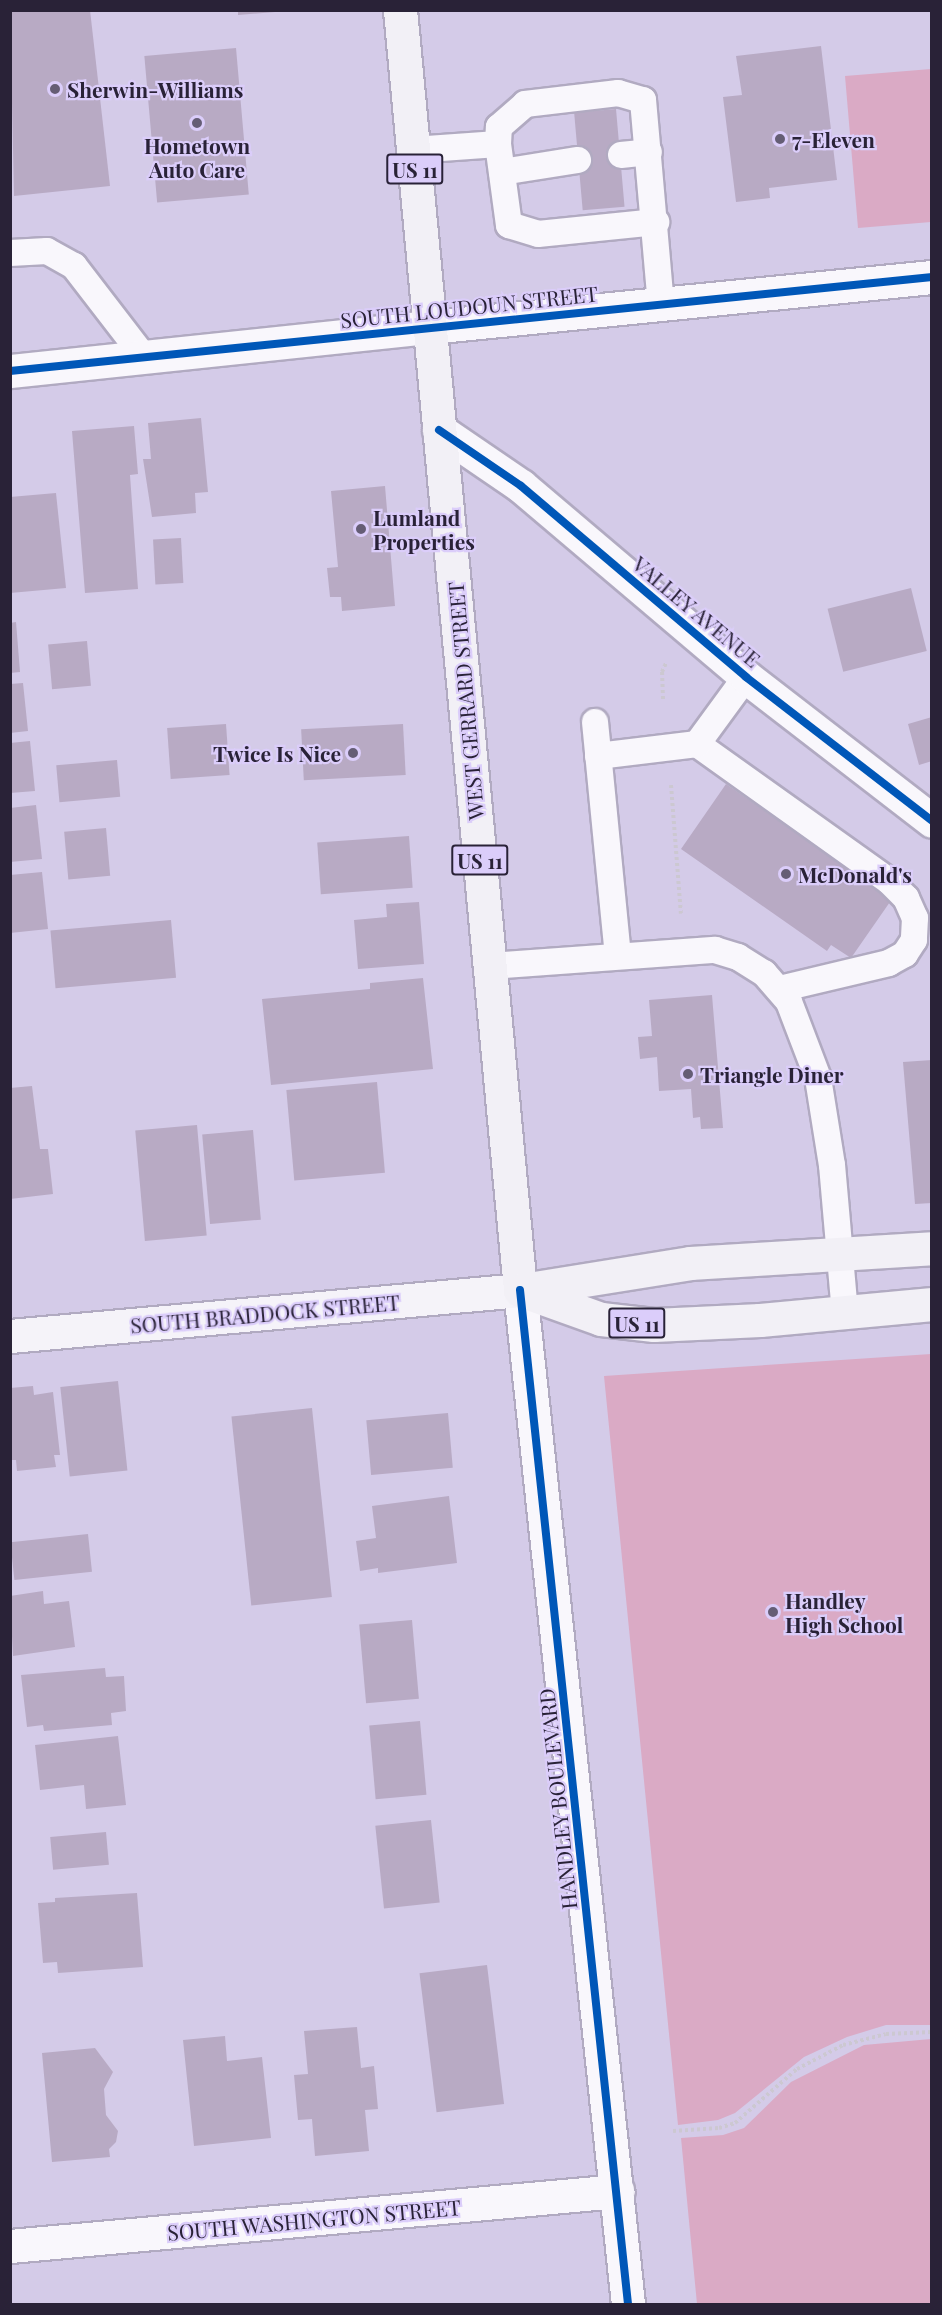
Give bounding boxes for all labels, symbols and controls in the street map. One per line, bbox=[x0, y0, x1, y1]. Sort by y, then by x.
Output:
place label: Sherwin-Williams bbox=[67, 76, 243, 102]
marker: Sherwin-Williams bbox=[48, 82, 62, 96]
marker: Hometown Auto Care bbox=[190, 116, 204, 130]
place label: 7-Eleven bbox=[792, 126, 875, 152]
place label: Hometown Auto Care bbox=[144, 132, 250, 182]
marker: 7-Eleven bbox=[773, 132, 787, 146]
road number: US 11 bbox=[385, 152, 445, 186]
street label: SOUTH LOUDOUN STREET bbox=[339, 280, 599, 332]
place label: Lumland Properties bbox=[373, 504, 475, 554]
marker: Lumland Properties bbox=[354, 522, 368, 536]
street label: VALLEY AVENUE bbox=[628, 550, 766, 672]
street label: WEST GERRARD STREET bbox=[442, 581, 488, 821]
place label: Twice Is Nice bbox=[213, 740, 341, 766]
marker: Twice Is Nice bbox=[346, 746, 360, 760]
road number: US 11 bbox=[450, 843, 510, 877]
place label: McDonald's bbox=[798, 861, 912, 887]
marker: McDonald's bbox=[779, 867, 793, 881]
place label: Triangle Diner bbox=[700, 1061, 844, 1087]
marker: Triangle Diner bbox=[681, 1067, 695, 1081]
street label: SOUTH BRADDOCK STREET bbox=[129, 1289, 401, 1337]
road number: US 11 bbox=[607, 1306, 667, 1340]
place label: Handley High School bbox=[785, 1587, 903, 1637]
marker: Handley High School bbox=[766, 1605, 780, 1619]
street label: HANDLEY BOULEVARD bbox=[533, 1687, 581, 1911]
street label: SOUTH WASHINGTON STREET bbox=[166, 2194, 462, 2244]

